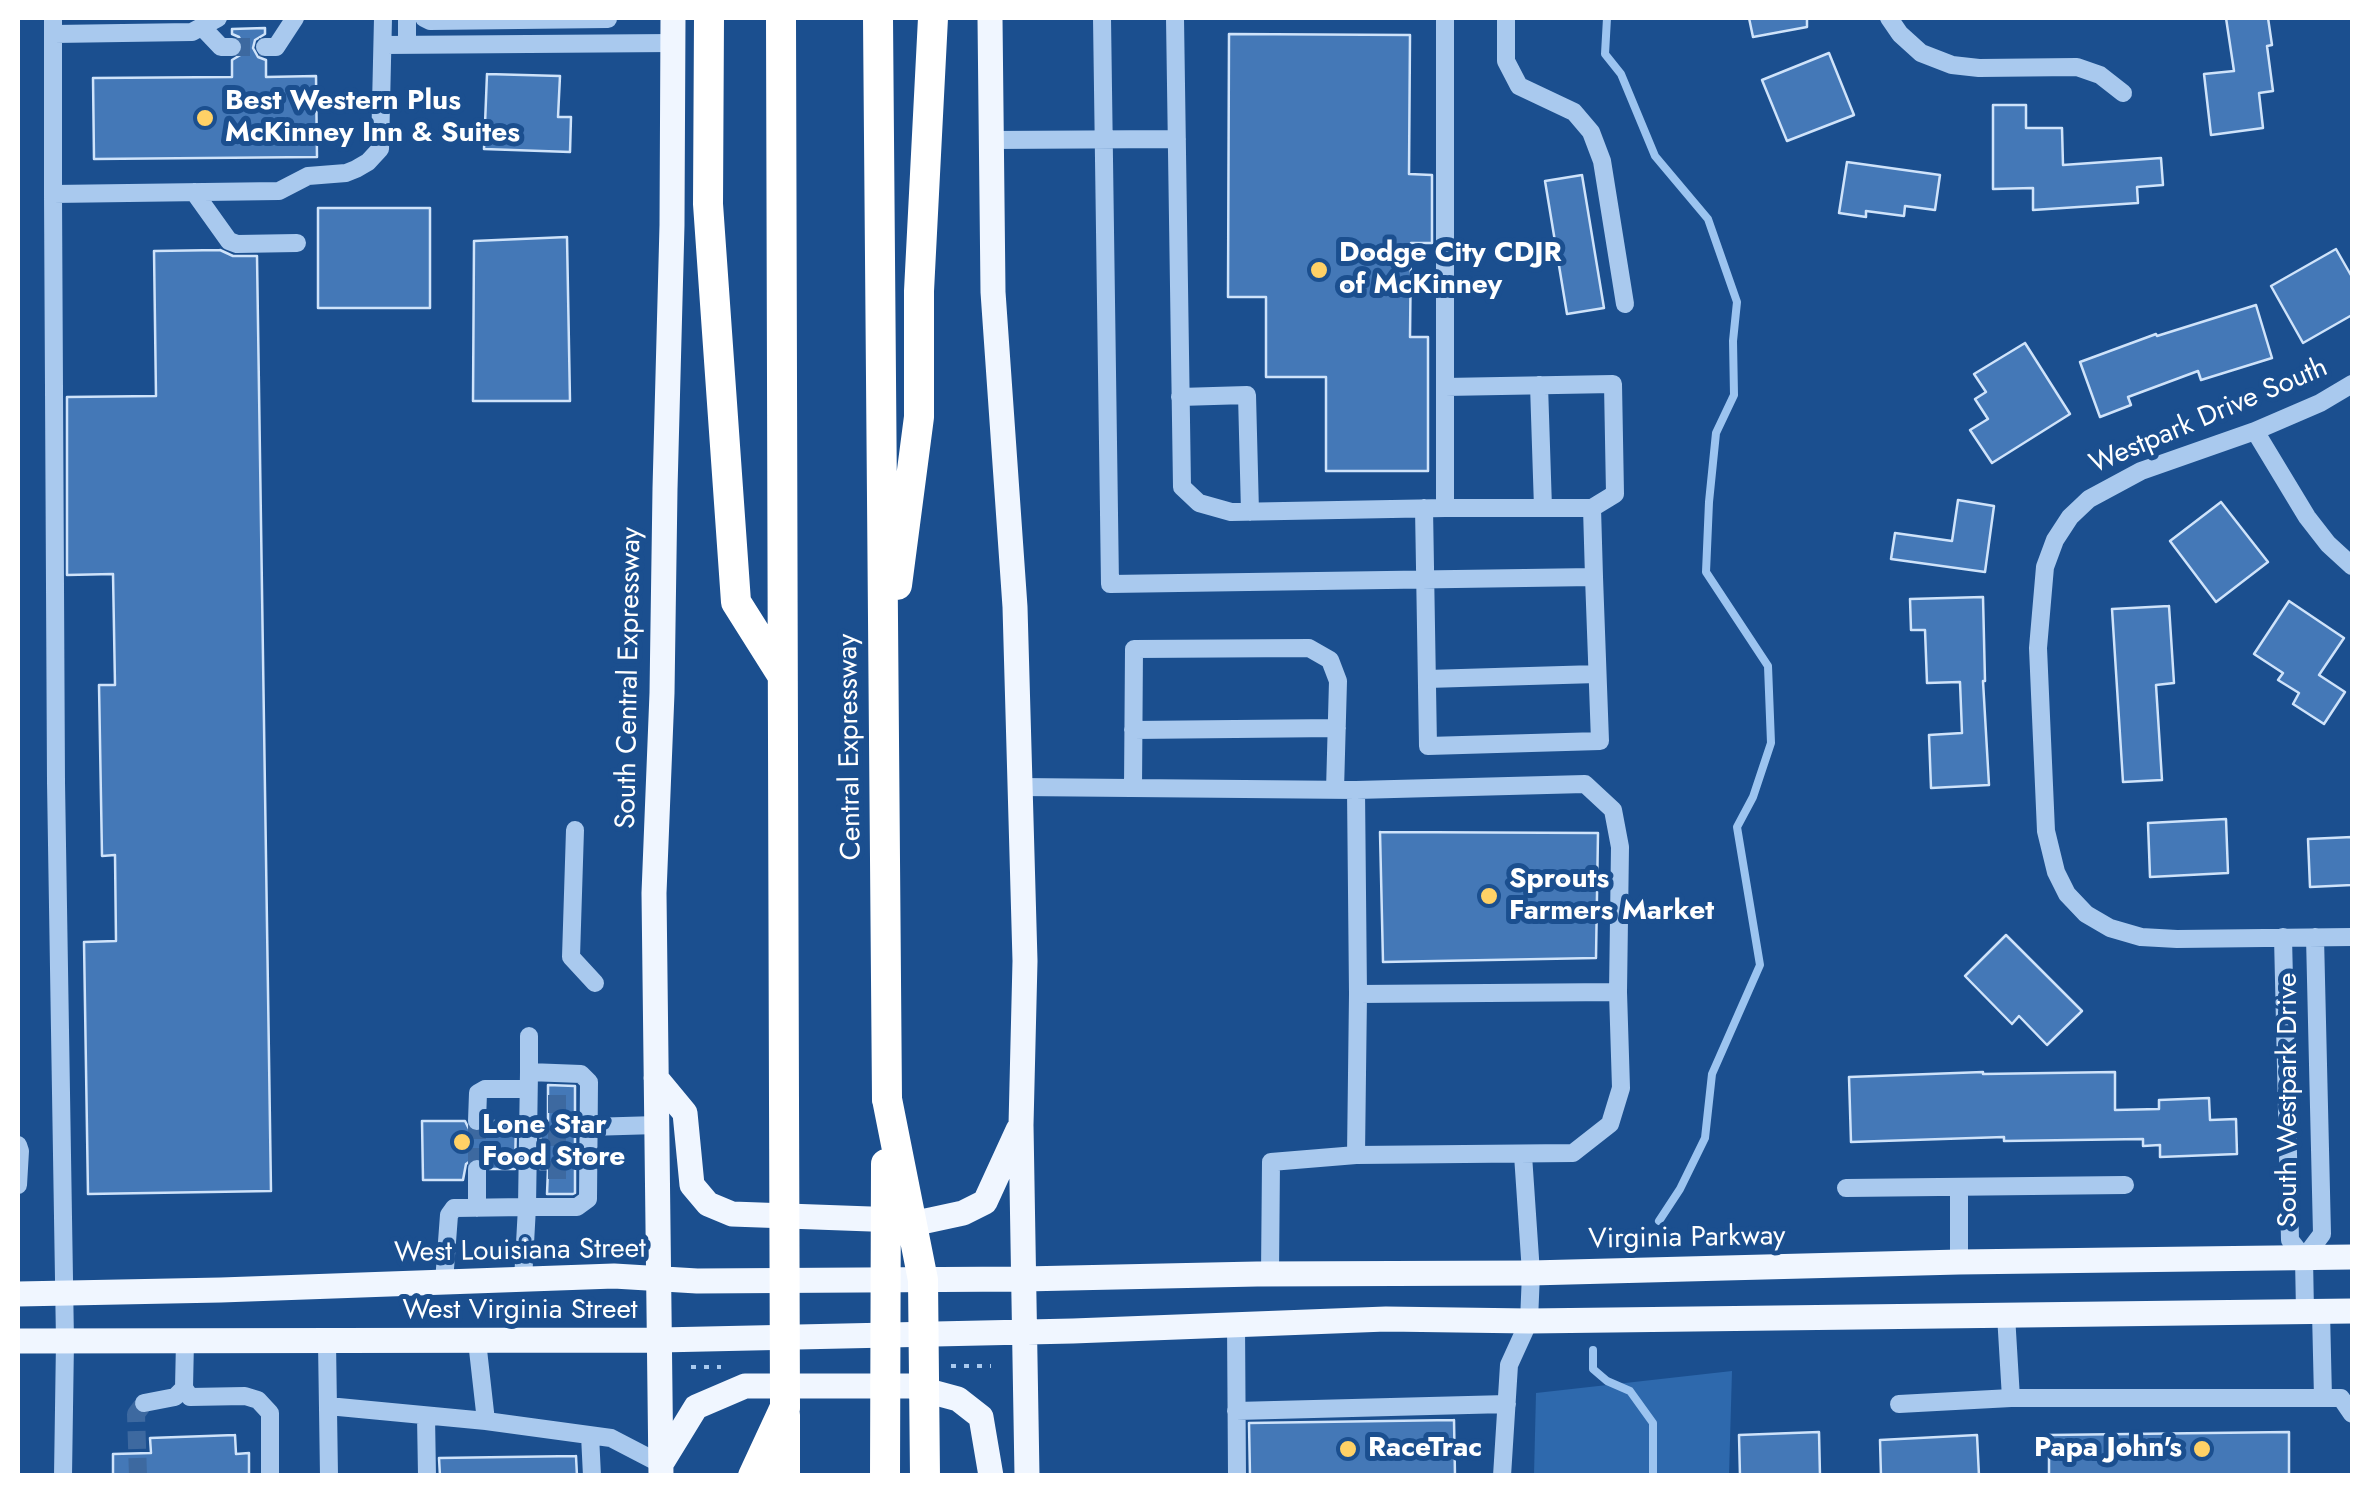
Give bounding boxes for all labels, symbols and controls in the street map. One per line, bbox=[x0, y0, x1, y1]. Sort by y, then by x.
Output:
place label: Best Western Plus McKinney Inn & Suites bbox=[225, 85, 520, 151]
marker: Best Western Plus McKinney Inn & Suites bbox=[194, 107, 216, 129]
place label: Dodge City CDJR of McKinney bbox=[1339, 237, 1562, 303]
marker: Dodge City CDJR of McKinney bbox=[1308, 259, 1330, 281]
street label: Westpark Drive South bbox=[2085, 352, 2333, 482]
street label: South Central Expressway bbox=[611, 527, 649, 829]
street label: Central Expressway bbox=[832, 633, 870, 861]
place label: Sprouts Farmers Market bbox=[1509, 863, 1714, 929]
marker: Sprouts Farmers Market bbox=[1478, 885, 1500, 907]
street label: South Westpark Drive bbox=[2272, 972, 2306, 1228]
place label: Lone Star Food Store bbox=[482, 1109, 625, 1175]
marker: Lone Star Food Store bbox=[451, 1131, 473, 1153]
street label: Virginia Parkway bbox=[1588, 1220, 1786, 1258]
street label: West Louisiana Street bbox=[394, 1233, 646, 1271]
street label: West Virginia Street bbox=[402, 1294, 638, 1328]
place label: RaceTrac bbox=[1368, 1432, 1482, 1466]
place label: Papa John's bbox=[2034, 1432, 2182, 1466]
marker: RaceTrac bbox=[1337, 1438, 1359, 1460]
marker: Papa John's bbox=[2191, 1438, 2213, 1460]

